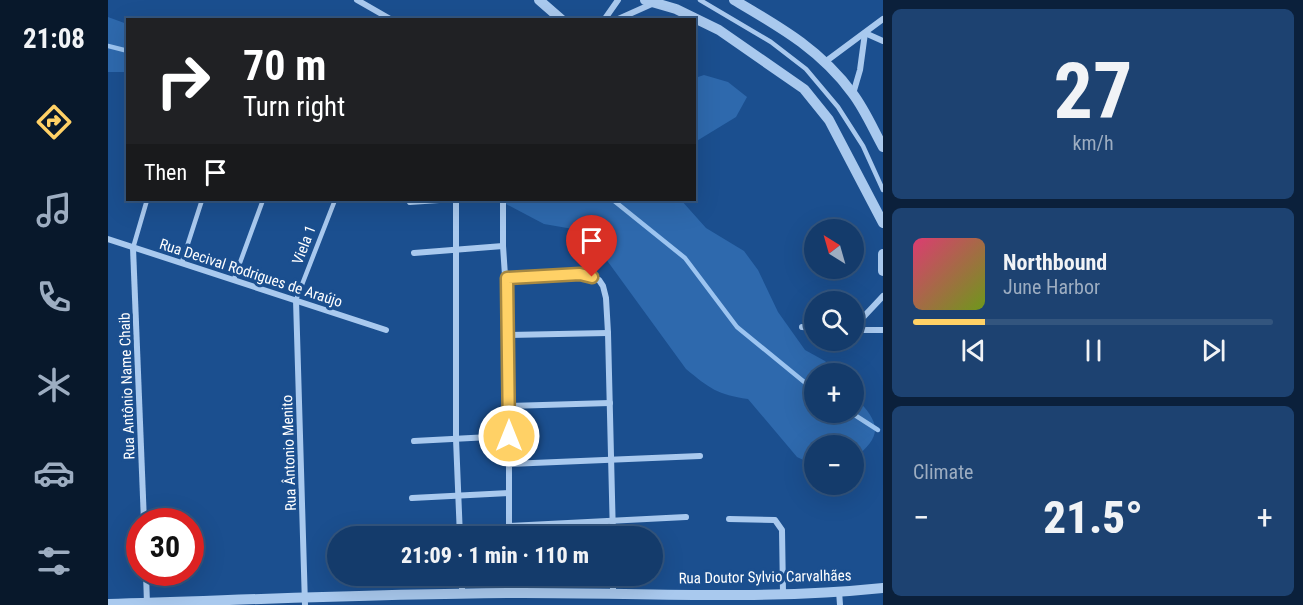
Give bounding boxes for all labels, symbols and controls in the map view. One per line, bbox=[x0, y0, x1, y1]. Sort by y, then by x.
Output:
text: 21:08 bbox=[23, 23, 85, 55]
text: 70 m bbox=[243, 41, 326, 90]
icon: right bbox=[144, 42, 222, 120]
text: 27 bbox=[1054, 46, 1132, 137]
text: Turn right bbox=[243, 91, 345, 123]
icon: directions bbox=[33, 101, 75, 143]
text: km/h bbox=[1072, 131, 1114, 155]
icon: arrive bbox=[199, 156, 232, 189]
text: Then bbox=[144, 160, 187, 185]
icon: music bbox=[33, 189, 75, 231]
pin bbox=[566, 215, 617, 277]
north arrow bbox=[804, 219, 864, 279]
map controls bbox=[804, 219, 864, 495]
street label: Viela 1 bbox=[288, 223, 320, 267]
icon: arrive bbox=[575, 224, 608, 257]
street label: Rua Decival Rodrigues de Araújo bbox=[157, 235, 345, 311]
text: Northbound bbox=[1003, 250, 1107, 275]
text: June Harbor bbox=[1003, 275, 1100, 299]
icon: phone bbox=[33, 276, 75, 318]
button: search bbox=[804, 291, 864, 351]
street label: Rua Antônio Name Chaib bbox=[115, 312, 139, 460]
icon: previous bbox=[957, 334, 990, 367]
icon: pause bbox=[1077, 334, 1110, 367]
icon: next bbox=[1197, 334, 1230, 367]
button: + bbox=[804, 363, 864, 423]
icon: climate bbox=[33, 364, 75, 406]
street label: Rua Ântonio Menito bbox=[278, 395, 300, 511]
position arrow bbox=[477, 404, 541, 468]
button: − bbox=[804, 435, 864, 495]
icon: car bbox=[33, 452, 75, 494]
text: Climate bbox=[913, 460, 973, 484]
text: 21.5° bbox=[1043, 491, 1143, 544]
text: − bbox=[913, 498, 930, 537]
text: + bbox=[1257, 498, 1273, 537]
speed limit sign: 30 bbox=[126, 508, 204, 586]
icon: filters bbox=[33, 540, 75, 582]
text: 21:09 · 1 min · 110 m bbox=[401, 543, 589, 568]
street label: Rua Doutor Sylvio Carvalhães bbox=[678, 566, 852, 588]

